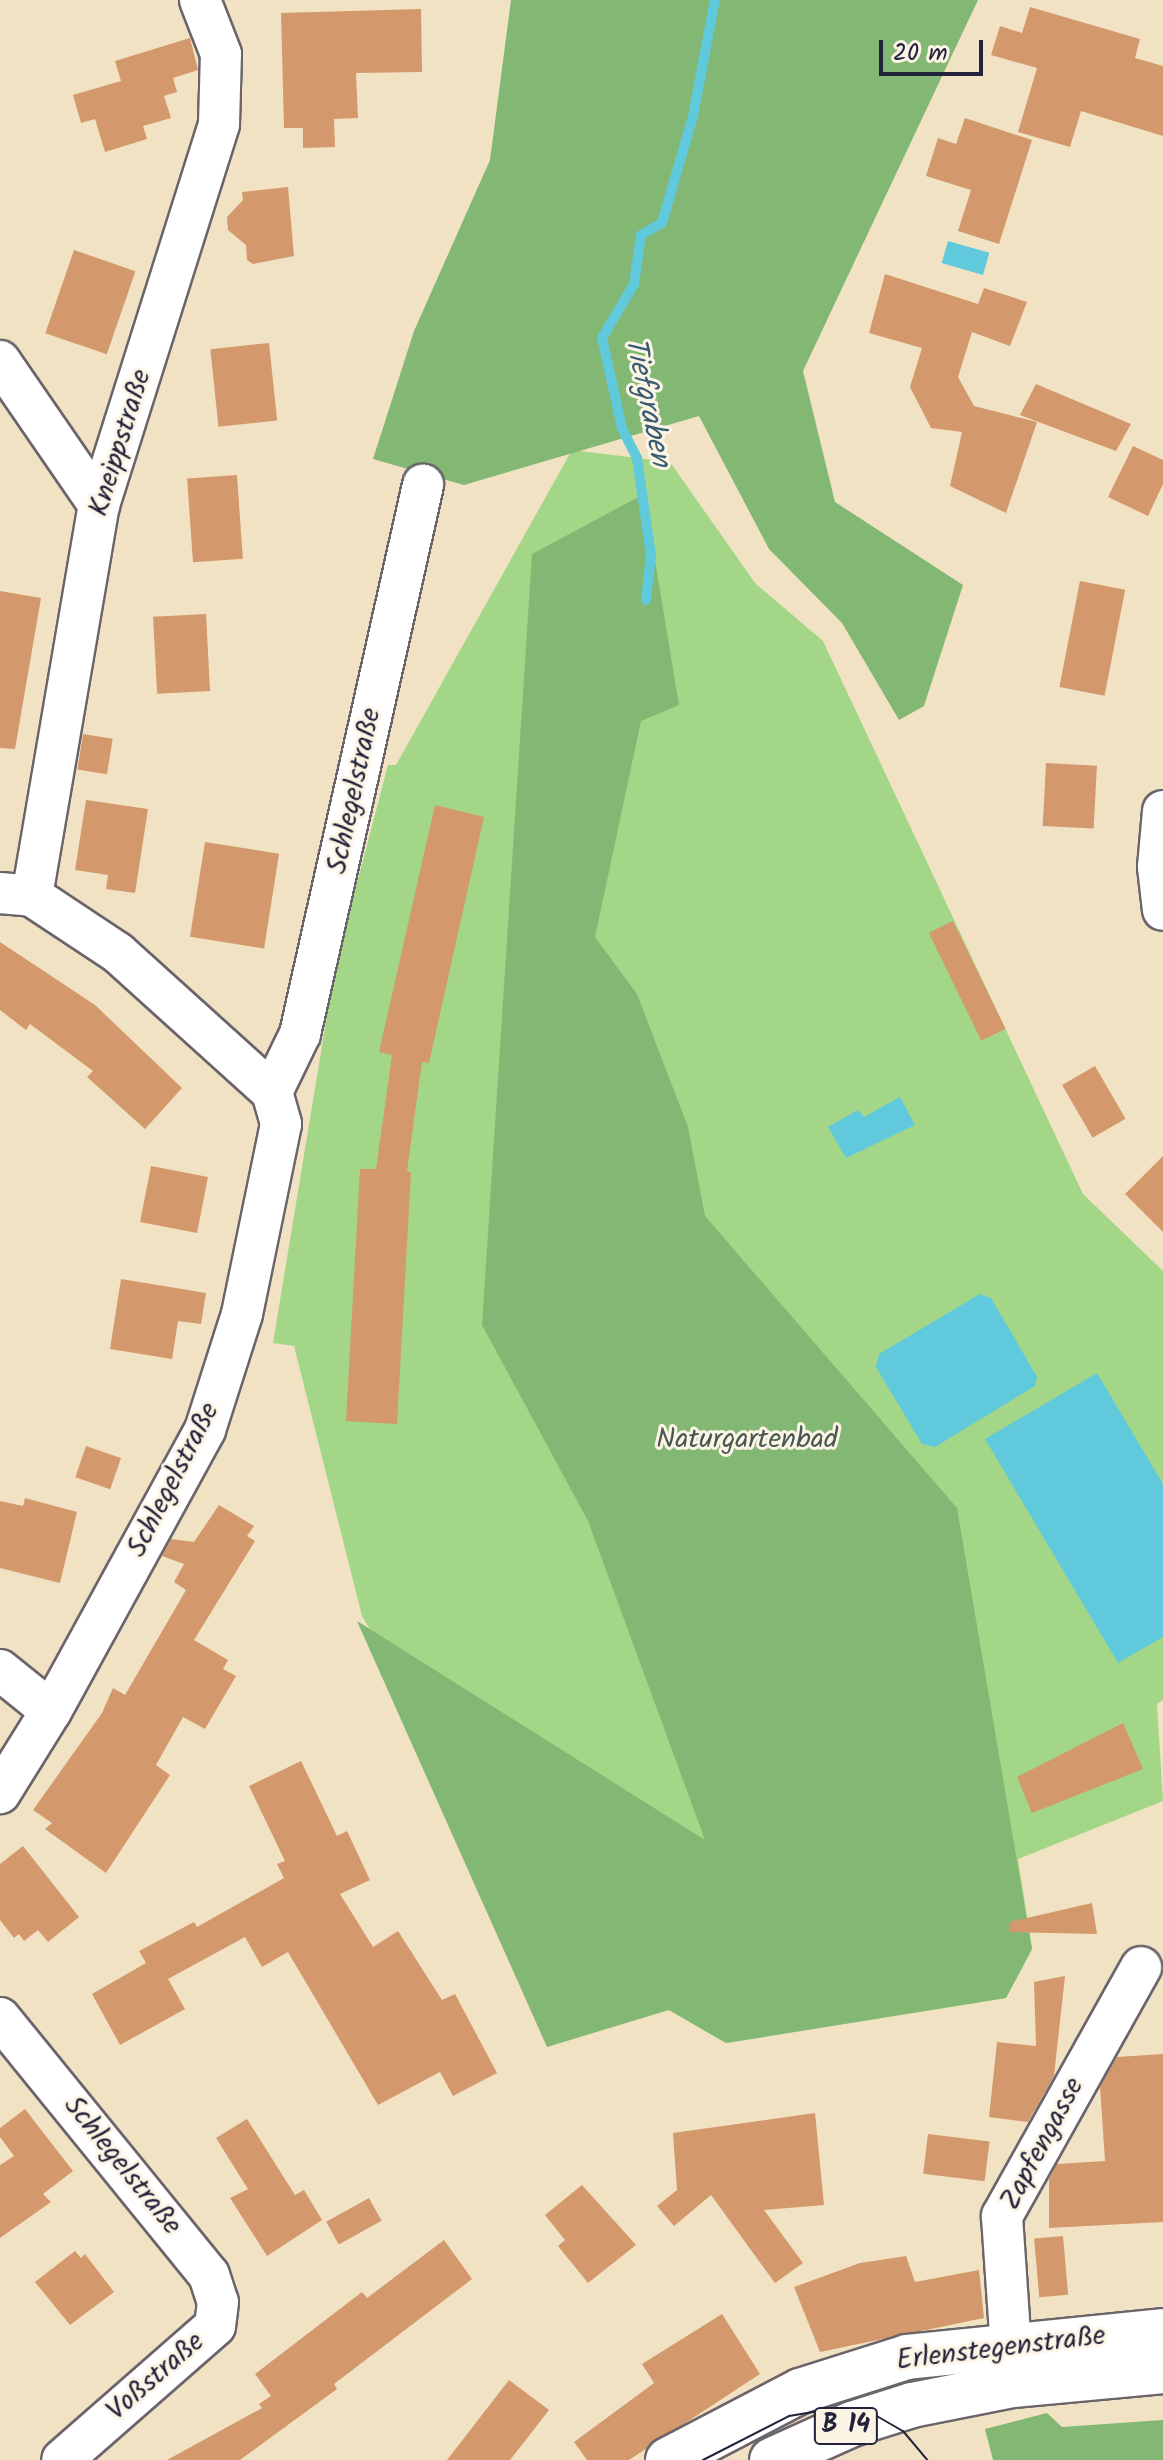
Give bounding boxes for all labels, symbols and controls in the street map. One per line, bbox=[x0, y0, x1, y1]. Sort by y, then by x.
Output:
scale bar bbox=[883, 24, 987, 74]
text: 20 m bbox=[893, 34, 948, 73]
water label: Tiefgraben bbox=[616, 334, 678, 470]
street label: Kneippstraße bbox=[83, 366, 159, 520]
street label: Schlegelstraße bbox=[321, 705, 389, 877]
street label: Schlegelstraße bbox=[121, 1397, 227, 1563]
park label: Naturgartenbad bbox=[656, 1423, 838, 1457]
street label: Zapfengasse bbox=[994, 2072, 1092, 2216]
street label: Schlegelstraße bbox=[56, 2090, 188, 2242]
street label: Erlenstegenstraße bbox=[895, 2320, 1107, 2378]
street label: Voßstraße bbox=[100, 2326, 212, 2428]
road number: B 14 bbox=[812, 2404, 880, 2448]

